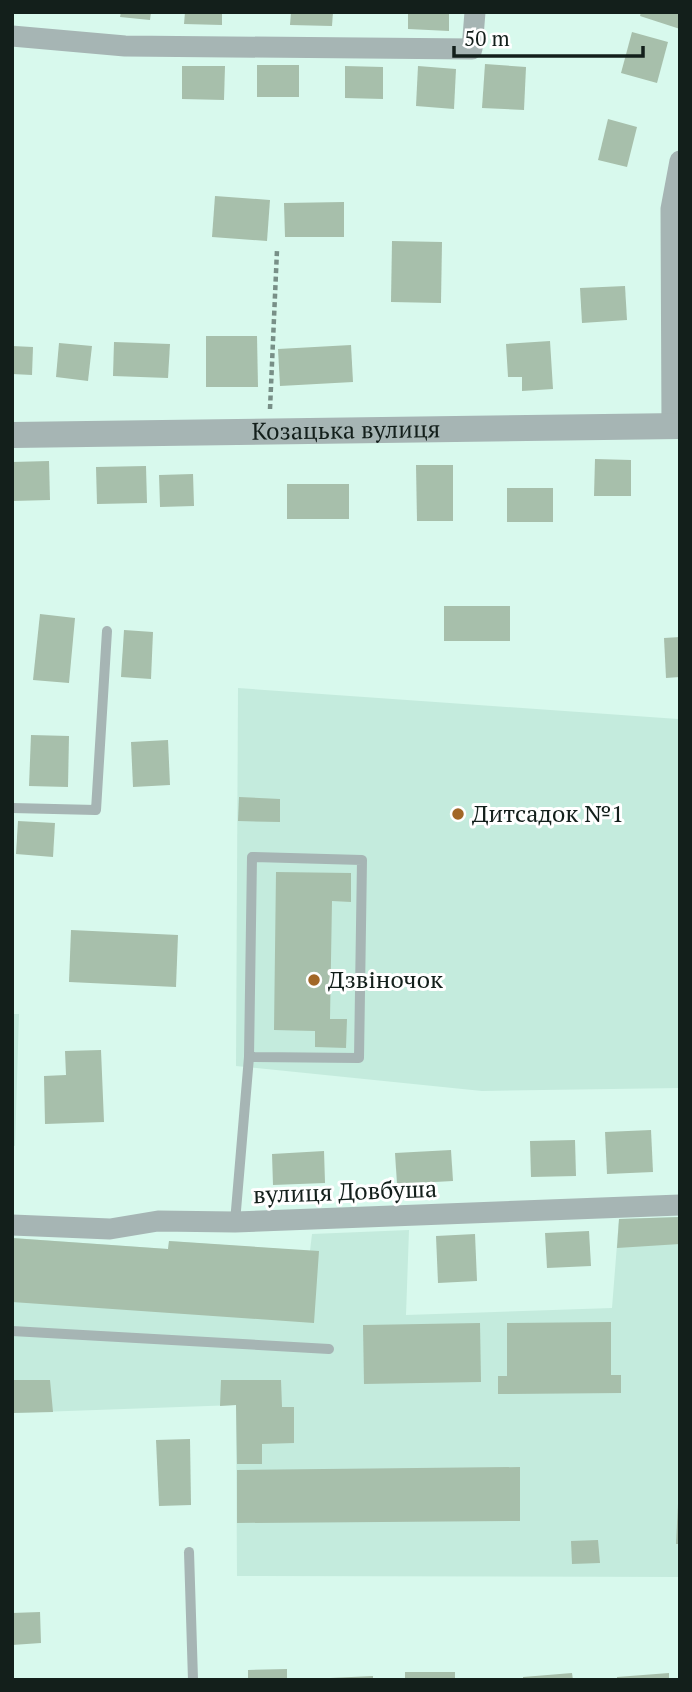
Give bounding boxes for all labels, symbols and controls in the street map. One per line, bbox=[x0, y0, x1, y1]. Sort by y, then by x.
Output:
scale bar bbox=[454, 14, 643, 58]
text: 50 m bbox=[464, 24, 510, 52]
street label: Козацька вулиця bbox=[251, 412, 441, 447]
place label: Дитсадок №1 bbox=[472, 797, 624, 829]
marker: Дитсадок №1 bbox=[450, 806, 466, 822]
place label: Дзвіночок bbox=[328, 963, 443, 995]
marker: Дзвіночок bbox=[306, 972, 322, 988]
street label: вулиця Довбуша bbox=[252, 1172, 438, 1210]

